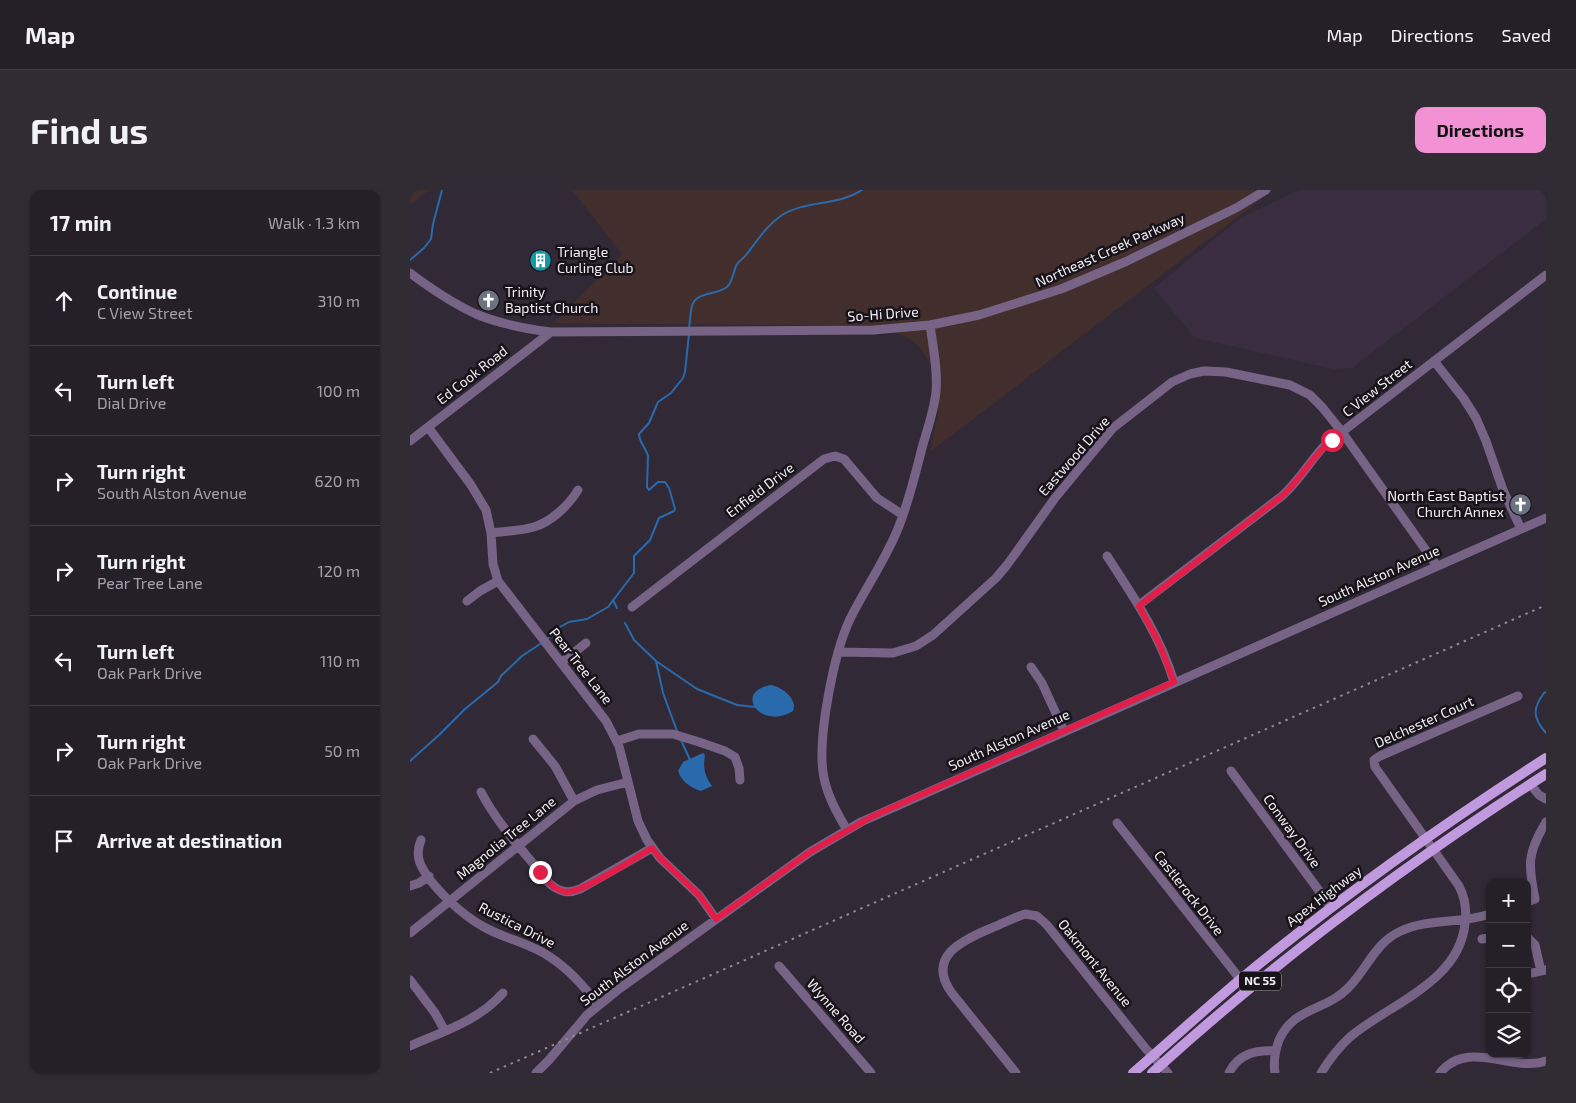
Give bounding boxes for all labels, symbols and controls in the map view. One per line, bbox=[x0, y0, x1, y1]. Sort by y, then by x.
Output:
text: Map bbox=[25, 20, 75, 49]
text: Map bbox=[1326, 24, 1363, 46]
text: Directions bbox=[1391, 24, 1474, 46]
text: Saved bbox=[1502, 24, 1551, 46]
button: Directions bbox=[1415, 107, 1546, 153]
text: Find us bbox=[30, 109, 148, 151]
street label: Northeast Creek Parkway bbox=[1033, 209, 1188, 290]
text: 17 min bbox=[50, 210, 112, 235]
text: Walk · 1.3 km bbox=[268, 213, 360, 232]
place label: Triangle Curling Club bbox=[557, 243, 633, 276]
building icon: Triangle Curling Club bbox=[529, 248, 553, 272]
text: Continue bbox=[97, 280, 177, 303]
place label: Trinity Baptist Church bbox=[505, 283, 598, 316]
icon: ahead bbox=[50, 287, 78, 315]
church icon: Trinity Baptist Church bbox=[477, 288, 501, 312]
text: 310 m bbox=[318, 291, 360, 310]
text: C View Street bbox=[97, 303, 193, 322]
street label: So-Hi Drive bbox=[847, 303, 919, 324]
street label: Ed Cook Road bbox=[433, 342, 511, 408]
street label: C View Street bbox=[1339, 355, 1415, 420]
text: Turn left bbox=[97, 370, 174, 393]
icon: left bbox=[50, 377, 78, 405]
text: 100 m bbox=[317, 381, 360, 400]
text: Dial Drive bbox=[97, 393, 166, 412]
street label: Eastwood Drive bbox=[1034, 412, 1113, 499]
route start bbox=[1321, 429, 1344, 452]
street label: Enfield Drive bbox=[722, 459, 797, 521]
text: Turn right bbox=[97, 460, 185, 483]
icon: right bbox=[50, 467, 78, 495]
text: 620 m bbox=[315, 471, 360, 490]
text: South Alston Avenue bbox=[97, 483, 247, 502]
place label: North East Baptist Church Annex bbox=[1387, 487, 1505, 520]
church icon: North East Baptist Church Annex bbox=[1508, 492, 1532, 516]
street label: South Alston Avenue bbox=[1315, 541, 1442, 610]
text: Turn right bbox=[97, 550, 185, 573]
icon: right bbox=[50, 557, 78, 585]
text: 120 m bbox=[317, 561, 360, 580]
text: Pear Tree Lane bbox=[97, 573, 203, 592]
street label: Pear Tree Lane bbox=[546, 624, 617, 707]
text: Turn left bbox=[97, 640, 174, 663]
icon: left bbox=[50, 647, 78, 675]
text: 110 m bbox=[320, 651, 360, 670]
text: Oak Park Drive bbox=[97, 663, 202, 682]
street label: Delchester Court bbox=[1372, 692, 1476, 751]
street label: South Alston Avenue bbox=[945, 705, 1072, 774]
text: Turn right bbox=[97, 730, 185, 753]
icon: right bbox=[50, 737, 78, 765]
text: 50 m bbox=[324, 741, 360, 760]
text: Oak Park Drive bbox=[97, 753, 202, 772]
street label: Conway Drive bbox=[1260, 791, 1325, 871]
street label: Magnolia Tree Lane bbox=[453, 792, 559, 883]
icon: arrive bbox=[50, 827, 78, 855]
text: Arrive at destination bbox=[97, 829, 282, 852]
street label: Castlerock Drive bbox=[1151, 847, 1228, 939]
route end bbox=[529, 861, 552, 884]
street label: Apex Highway bbox=[1283, 861, 1365, 930]
map controls bbox=[1486, 878, 1531, 1058]
button: + bbox=[1486, 878, 1531, 923]
street label: Rustica Drive bbox=[476, 898, 558, 951]
street label: South Alston Avenue bbox=[576, 916, 691, 1009]
street label: Oakmont Avenue bbox=[1055, 916, 1136, 1010]
button: − bbox=[1486, 923, 1531, 968]
button: locate bbox=[1486, 968, 1531, 1013]
road number: NC 55 bbox=[1239, 971, 1281, 990]
street label: Wynne Road bbox=[804, 975, 869, 1046]
button: layers bbox=[1486, 1013, 1531, 1058]

